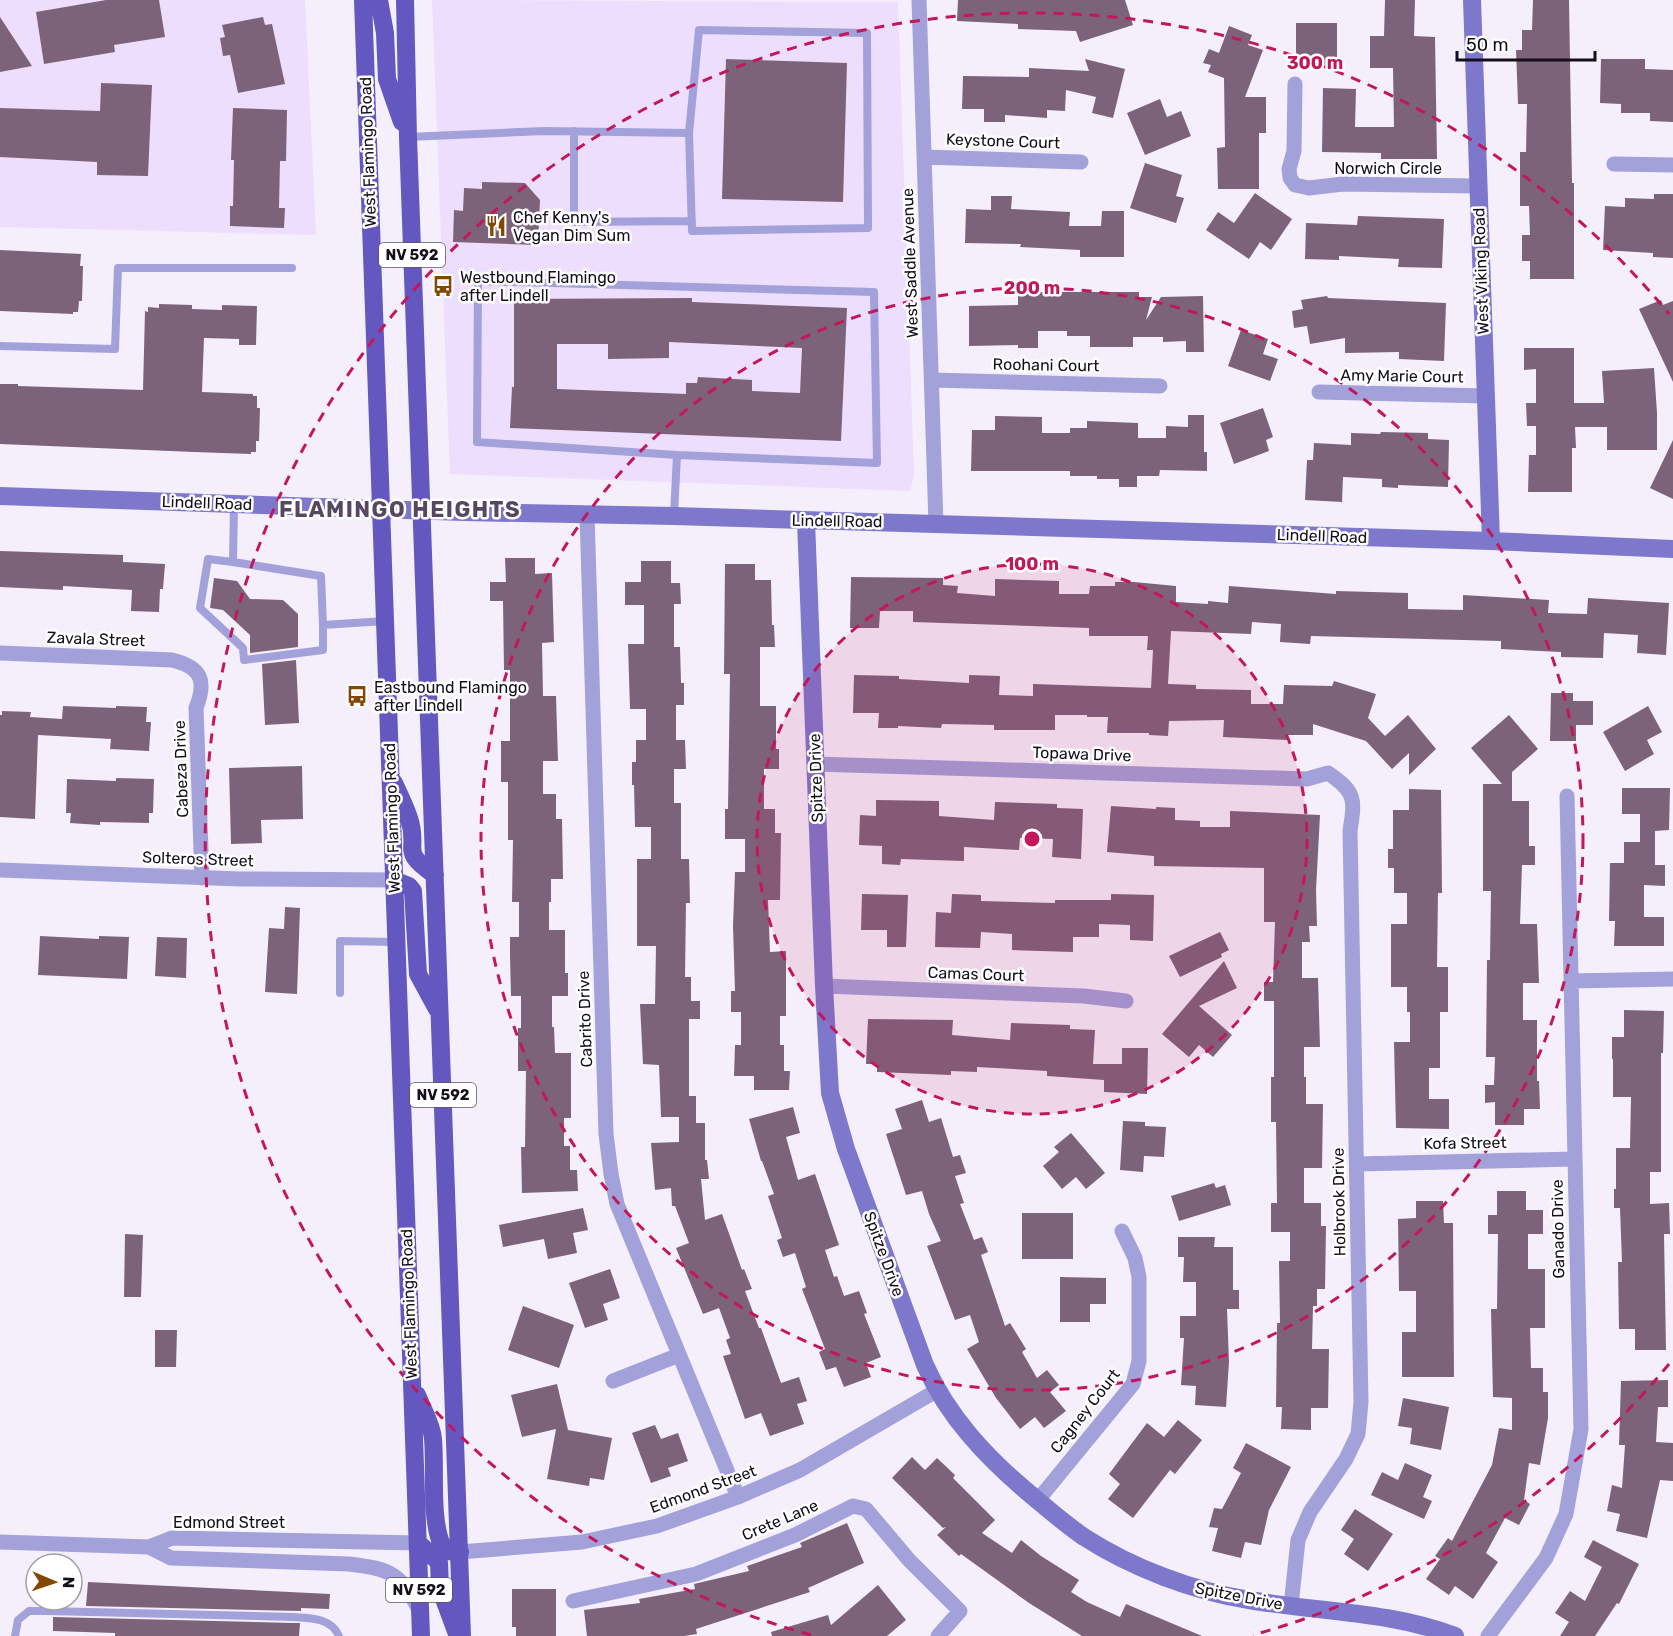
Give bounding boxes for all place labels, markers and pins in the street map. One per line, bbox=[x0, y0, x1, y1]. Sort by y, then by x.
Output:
place label: Chef Kenny's Vegan Dim Sum bbox=[513, 208, 630, 245]
restaurant icon: Chef Kenny's Vegan Dim Sum bbox=[484, 214, 508, 238]
place label: Westbound Flamingo after Lindell bbox=[460, 268, 616, 305]
bus stop icon: Westbound Flamingo after Lindell bbox=[431, 274, 455, 298]
place label: Eastbound Flamingo after Lindell bbox=[374, 678, 527, 715]
bus stop icon: Eastbound Flamingo after Lindell bbox=[345, 684, 369, 708]
centre of rings bbox=[1022, 829, 1042, 849]

